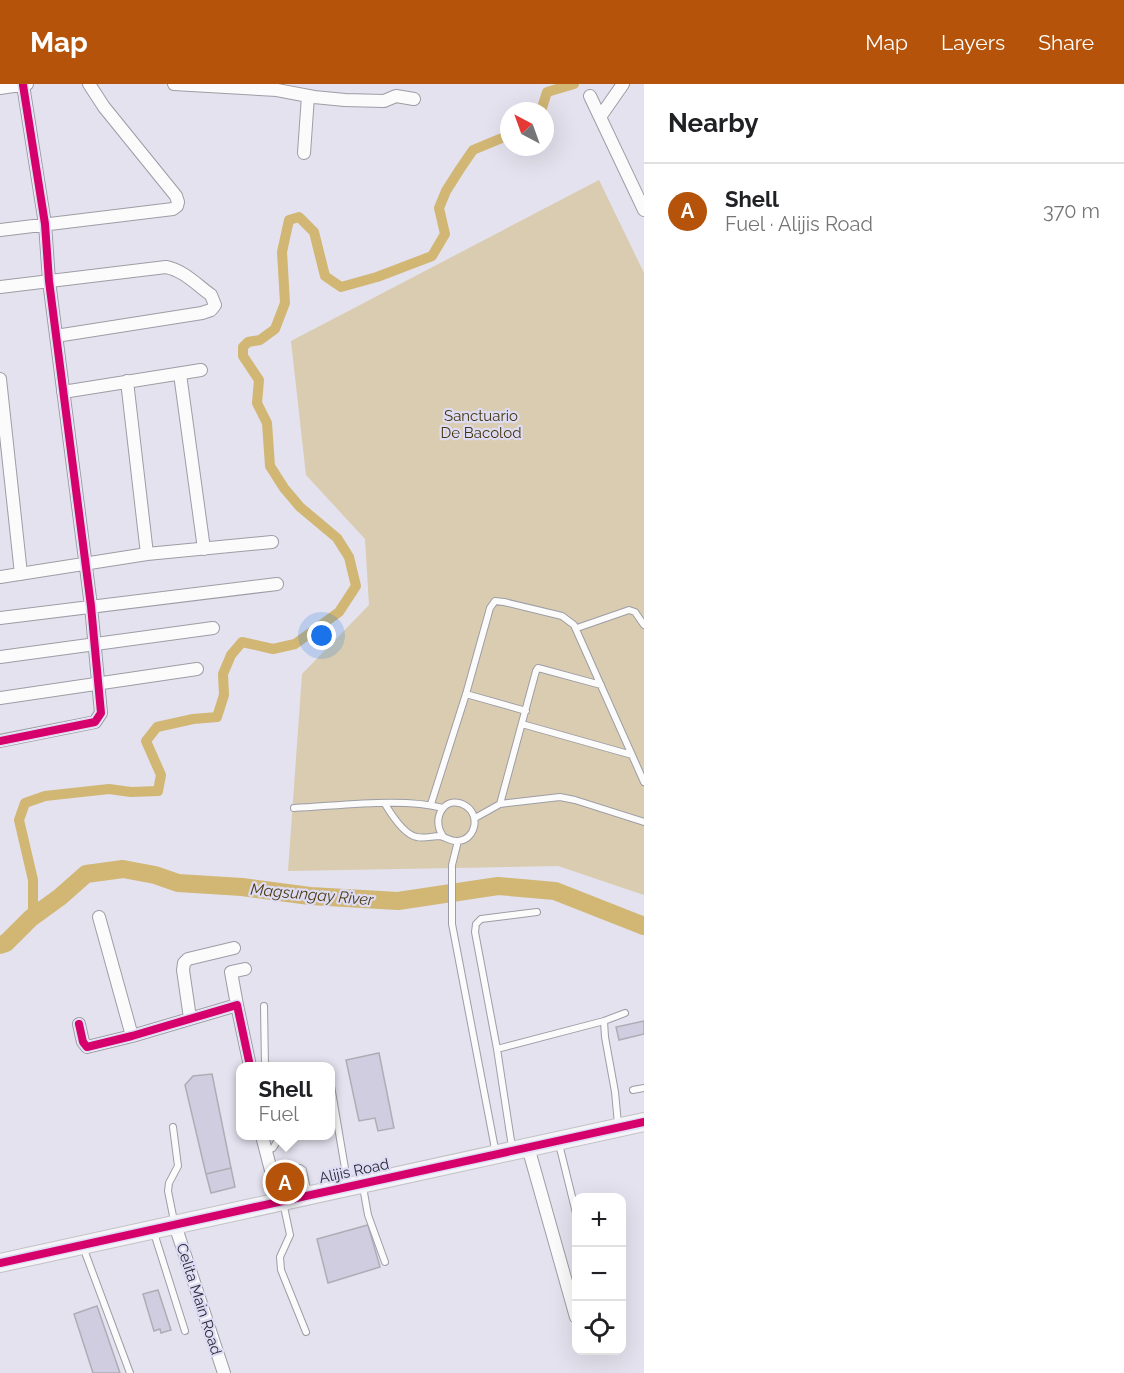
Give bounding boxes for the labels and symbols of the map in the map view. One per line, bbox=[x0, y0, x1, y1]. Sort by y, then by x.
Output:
north arrow bbox=[500, 102, 554, 156]
park label: Sanctuario De Bacolod bbox=[441, 407, 521, 442]
your location bbox=[307, 621, 336, 650]
water label: Magsungay River bbox=[250, 880, 375, 909]
street label: Alijis Road bbox=[317, 1155, 391, 1187]
pin: A bbox=[266, 1160, 304, 1204]
street label: Celita Main Road bbox=[172, 1241, 226, 1357]

